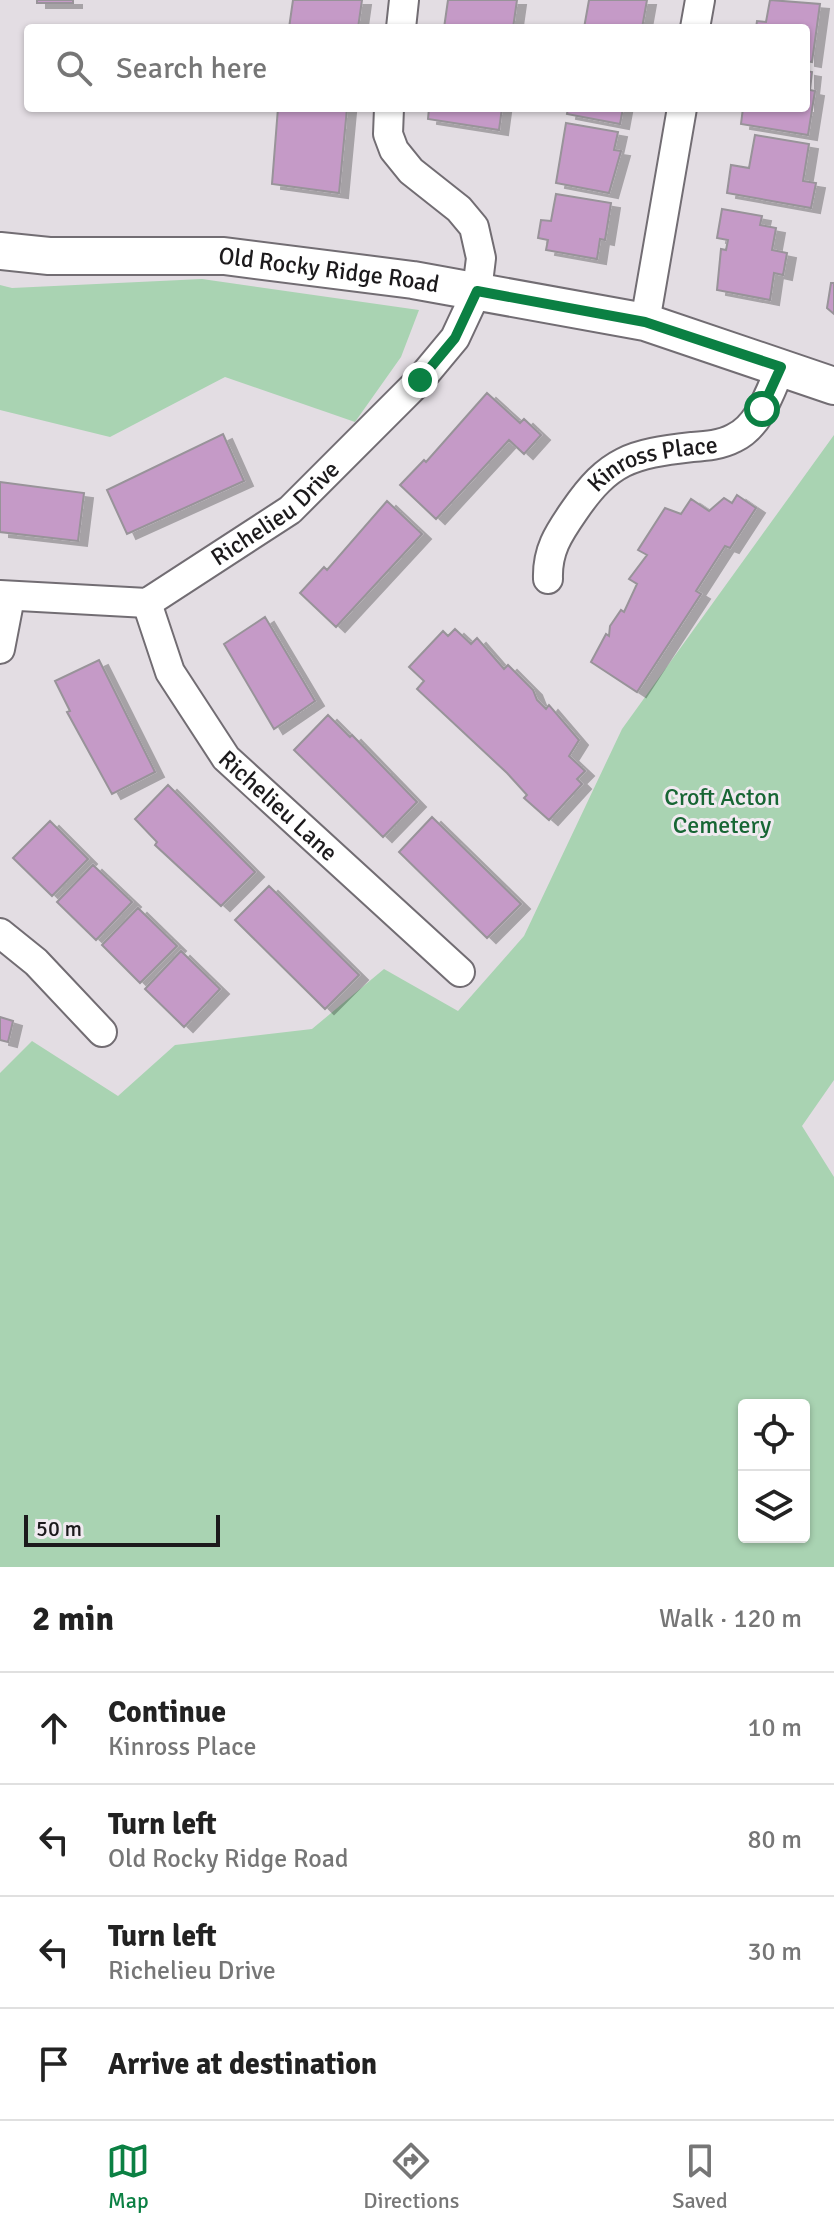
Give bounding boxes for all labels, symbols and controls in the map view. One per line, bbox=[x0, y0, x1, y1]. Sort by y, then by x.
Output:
search box bbox=[24, 24, 810, 112]
icon: search bbox=[52, 46, 96, 90]
text: Search here bbox=[116, 50, 267, 87]
street label: Old Rocky Ridge Road bbox=[217, 240, 442, 299]
route end bbox=[402, 362, 438, 398]
route start bbox=[744, 391, 780, 427]
street label: Kinross Place bbox=[581, 429, 720, 498]
street label: Richelieu Drive bbox=[205, 454, 346, 572]
street label: Richelieu Lane bbox=[212, 744, 344, 868]
park label: Croft Acton Cemetery bbox=[664, 782, 780, 840]
map controls bbox=[738, 1399, 810, 1543]
button: locate bbox=[738, 1399, 810, 1471]
button: layers bbox=[738, 1471, 810, 1543]
scale bar bbox=[24, 1511, 220, 1547]
text: 50 m bbox=[36, 1515, 82, 1542]
text: 2 min bbox=[32, 1598, 114, 1640]
text: Walk · 120 m bbox=[659, 1603, 802, 1635]
text: Continue bbox=[108, 1694, 226, 1731]
icon: ahead bbox=[32, 1706, 76, 1750]
text: 10 m bbox=[747, 1712, 802, 1744]
text: Kinross Place bbox=[108, 1731, 256, 1763]
text: Turn left bbox=[108, 1806, 217, 1843]
icon: left bbox=[32, 1818, 76, 1862]
text: 80 m bbox=[747, 1824, 802, 1856]
text: Old Rocky Ridge Road bbox=[108, 1843, 349, 1875]
text: Turn left bbox=[108, 1918, 217, 1955]
icon: left bbox=[32, 1930, 76, 1974]
text: 30 m bbox=[747, 1936, 802, 1968]
text: Richelieu Drive bbox=[108, 1955, 276, 1987]
icon: arrive bbox=[32, 2042, 76, 2086]
text: Arrive at destination bbox=[108, 2046, 377, 2083]
tab: Map bbox=[106, 2139, 150, 2214]
tab: Directions bbox=[363, 2139, 459, 2214]
tab: Saved bbox=[672, 2139, 728, 2214]

